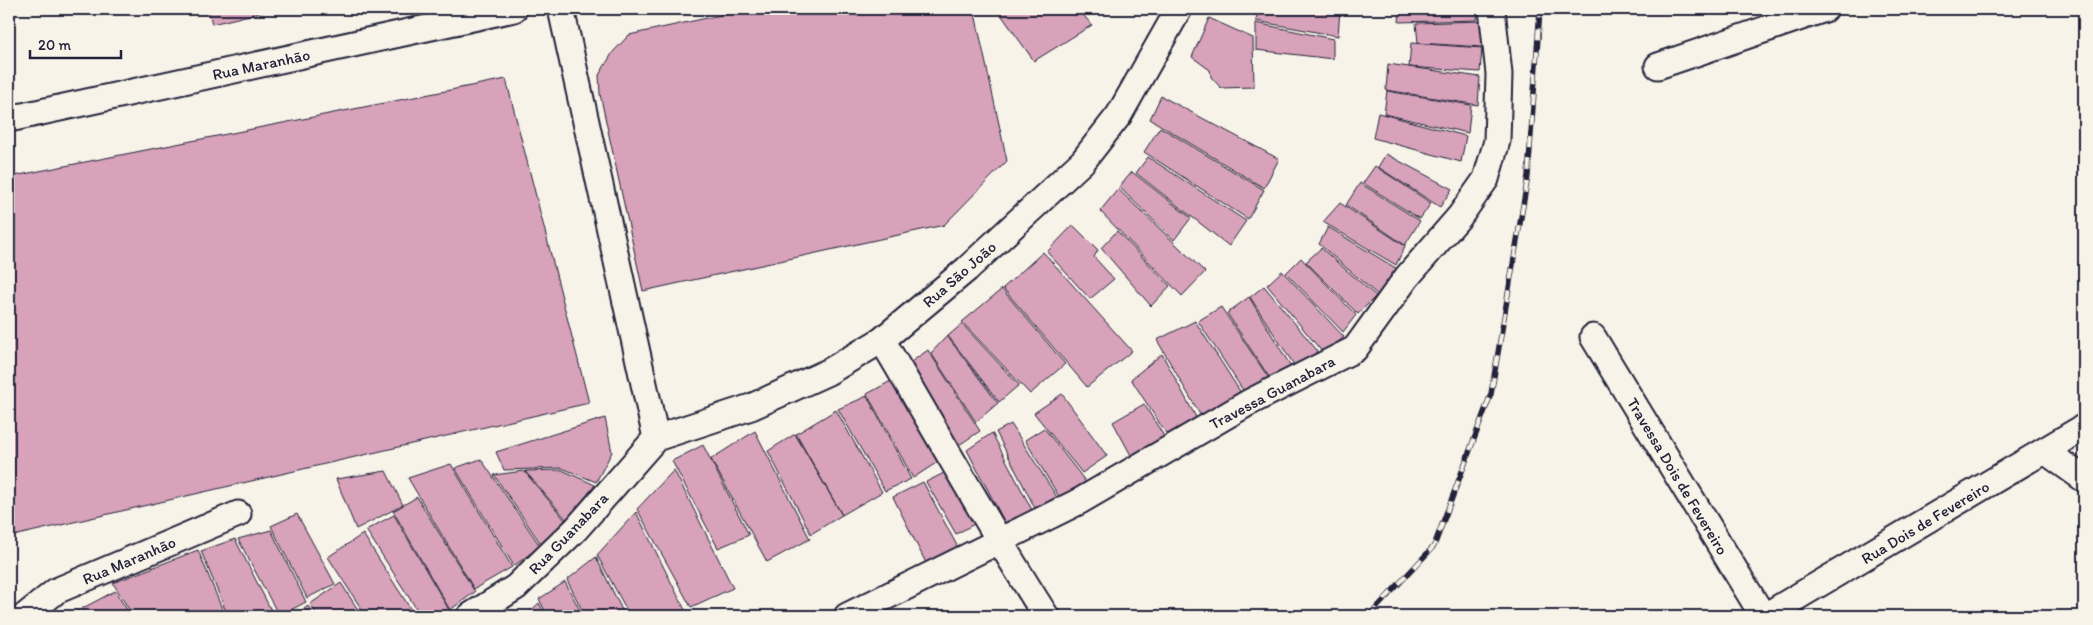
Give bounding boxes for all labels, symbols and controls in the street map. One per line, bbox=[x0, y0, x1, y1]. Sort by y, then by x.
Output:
scale bar bbox=[30, 28, 121, 60]
text: 20 m bbox=[38, 36, 72, 54]
street label: Rua Maranhão bbox=[211, 45, 312, 84]
street label: Rua São João bbox=[919, 237, 1000, 312]
street label: Travessa Guanabara bbox=[1206, 351, 1338, 434]
street label: Travessa Dois de Fevereiro bbox=[1623, 394, 1732, 558]
street label: Rua Dois de Fevereiro bbox=[1858, 477, 1993, 568]
street label: Rua Guanabara bbox=[525, 488, 613, 578]
street label: Rua Maranhão bbox=[80, 532, 179, 589]

